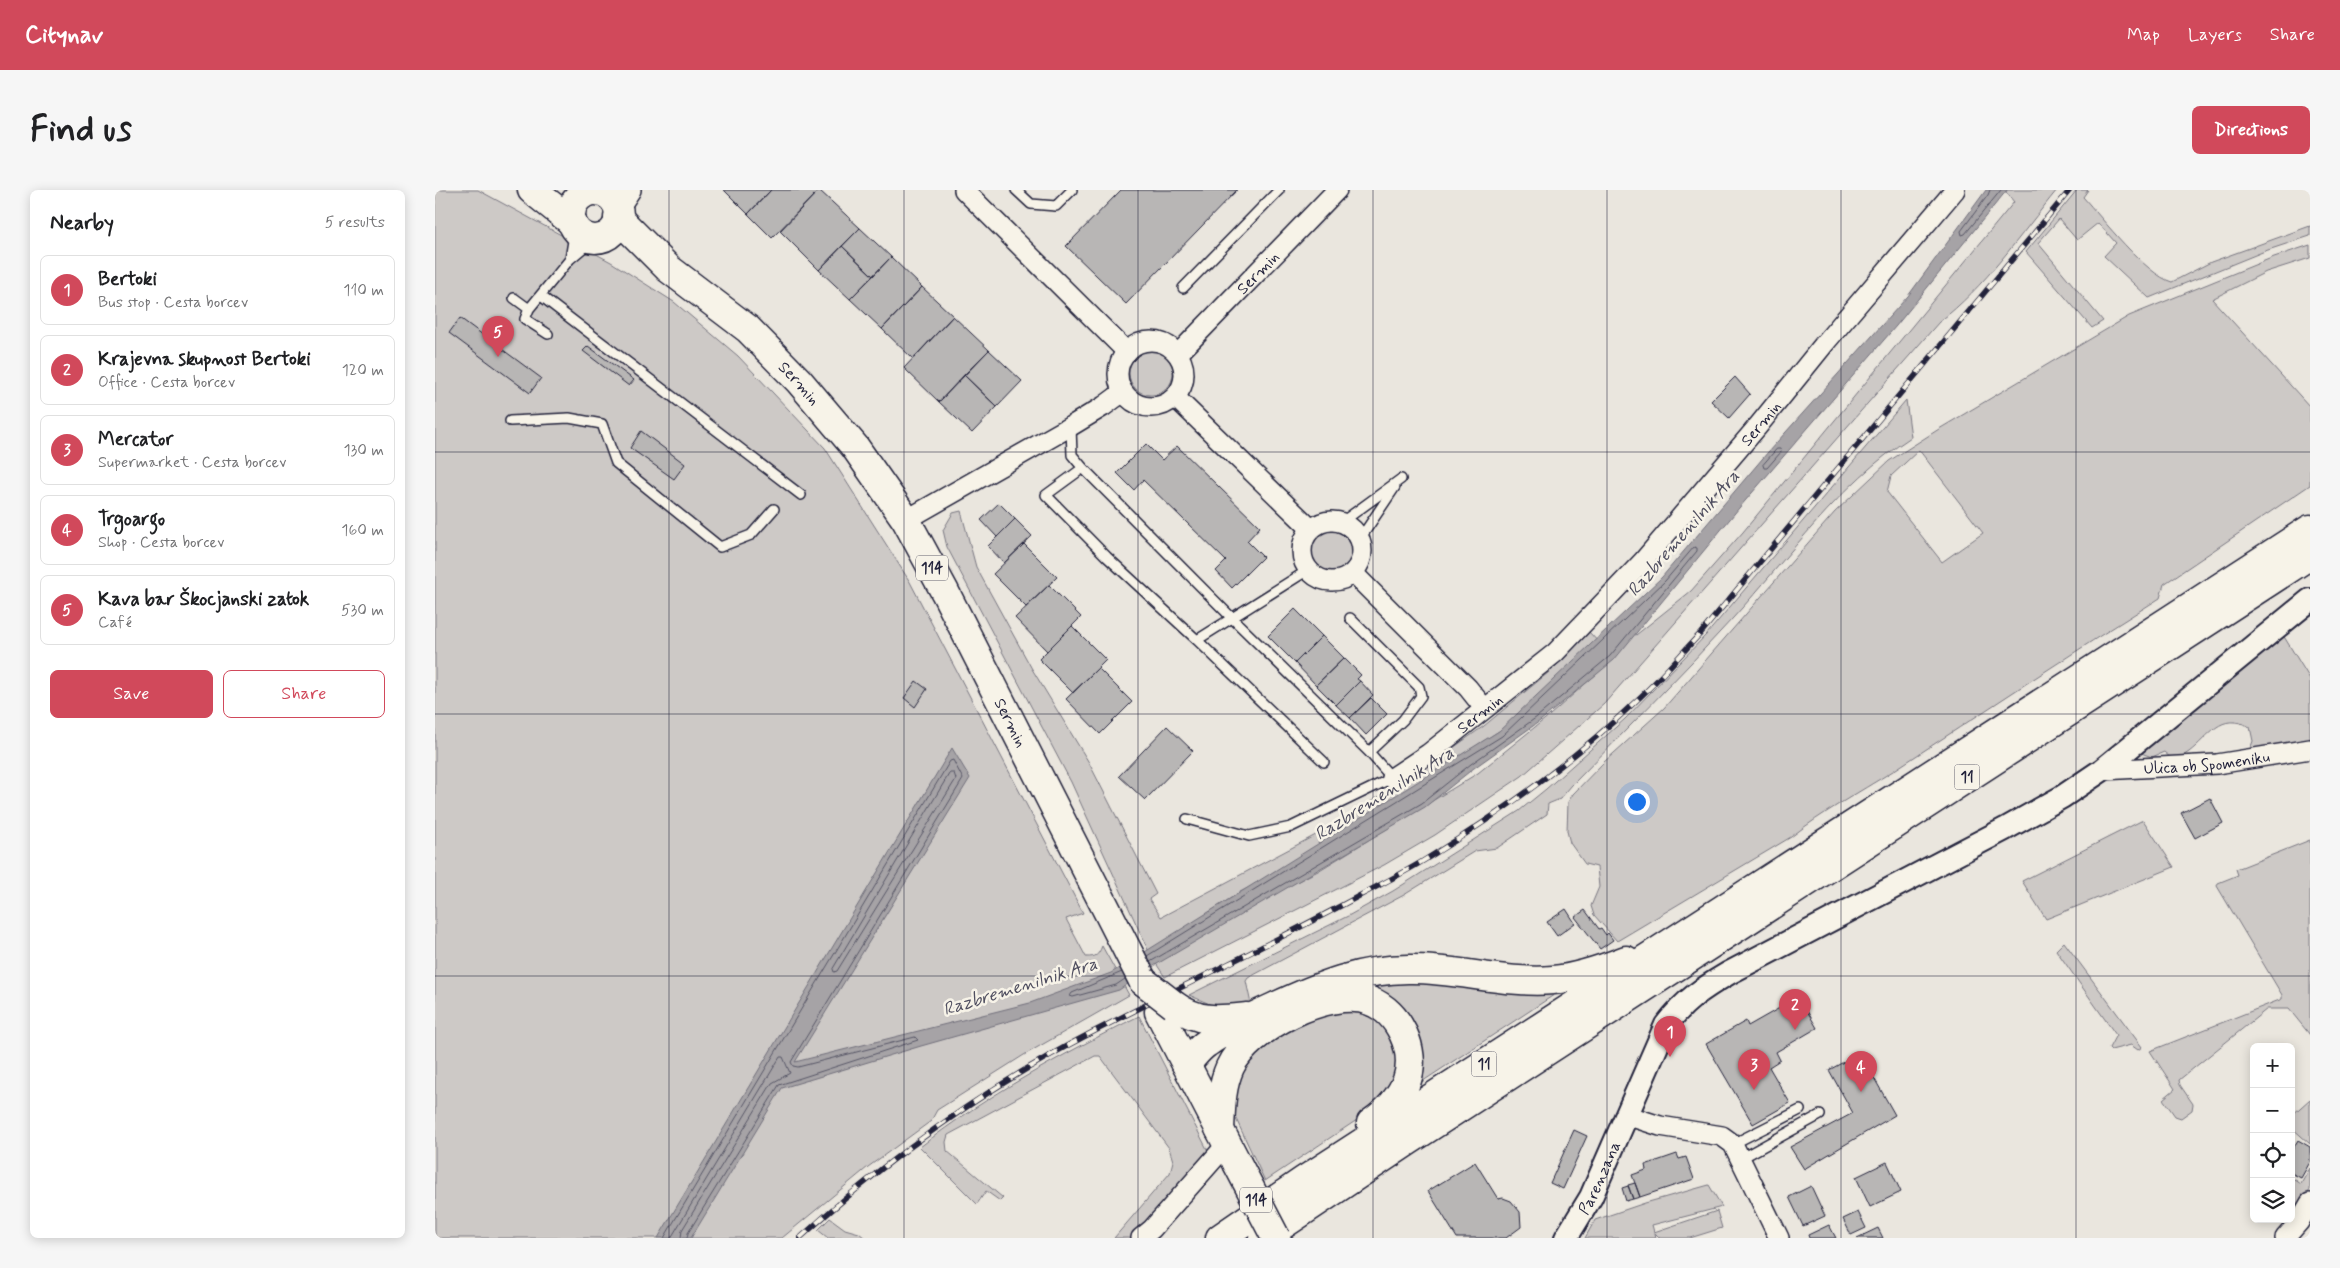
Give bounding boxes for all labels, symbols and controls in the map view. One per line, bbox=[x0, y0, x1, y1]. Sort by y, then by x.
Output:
text: Citynav bbox=[25, 20, 103, 51]
text: Map bbox=[2127, 23, 2160, 47]
text: Layers bbox=[2188, 23, 2242, 47]
text: Share bbox=[2270, 23, 2315, 47]
button: Directions bbox=[2192, 106, 2310, 154]
text: Find us bbox=[30, 107, 132, 153]
text: Nearby bbox=[50, 209, 114, 237]
text: 5 results bbox=[325, 212, 385, 233]
street label: Sermin bbox=[1233, 247, 1284, 299]
text: Bertoki bbox=[98, 267, 157, 292]
text: 1 bbox=[63, 280, 71, 301]
text: 110 m bbox=[343, 280, 384, 301]
text: Bus stop · Cesta borcev bbox=[98, 292, 248, 313]
pin: 5 bbox=[482, 316, 514, 357]
text: Krajevna skupnost Bertoki bbox=[98, 347, 311, 372]
street label: Sermin bbox=[773, 357, 824, 410]
text: 2 bbox=[63, 360, 71, 381]
text: 120 m bbox=[342, 360, 384, 381]
text: Office · Cesta borcev bbox=[98, 372, 235, 393]
street label: Sermin bbox=[1737, 397, 1786, 451]
text: Mercator bbox=[98, 427, 173, 452]
text: 3 bbox=[63, 440, 71, 461]
text: 130 m bbox=[343, 440, 384, 461]
text: Supermarket · Cesta borcev bbox=[98, 452, 286, 473]
water label: Razbremenilnik Ara bbox=[1622, 465, 1745, 602]
text: Trgoargo bbox=[98, 507, 165, 532]
text: 4 bbox=[62, 520, 72, 541]
text: 160 m bbox=[341, 520, 384, 541]
text: Shop · Cesta borcev bbox=[98, 532, 224, 553]
road number: 114 bbox=[916, 556, 948, 580]
text: Kava bar Škocjanski zatok bbox=[98, 587, 309, 612]
text: 5 bbox=[62, 600, 72, 621]
text: 530 m bbox=[341, 600, 384, 621]
text: Café bbox=[98, 612, 132, 633]
button: Save bbox=[50, 670, 213, 718]
button: Share bbox=[223, 670, 385, 718]
street label: Sermin bbox=[1453, 690, 1507, 739]
street label: Sermin bbox=[989, 695, 1031, 751]
water label: Razbremenilnik Ara bbox=[1310, 741, 1459, 846]
street label: Ulica ob Spomeniku bbox=[2143, 747, 2271, 780]
road number: 11 bbox=[1955, 764, 1979, 790]
your location bbox=[1624, 789, 1650, 815]
water label: Razbremenilnik Ara bbox=[940, 952, 1100, 1022]
pin: 2 bbox=[1779, 989, 1811, 1030]
pin: 1 bbox=[1654, 1016, 1686, 1057]
map controls bbox=[2250, 1043, 2295, 1223]
button: + bbox=[2250, 1043, 2295, 1088]
pin: 3 bbox=[1738, 1049, 1770, 1090]
pin: 4 bbox=[1845, 1051, 1877, 1092]
road number: 11 bbox=[1471, 1052, 1497, 1076]
button: − bbox=[2250, 1088, 2295, 1133]
button: locate bbox=[2250, 1133, 2295, 1178]
street label: Parenzana bbox=[1574, 1138, 1626, 1219]
button: layers bbox=[2250, 1178, 2295, 1223]
road number: 114 bbox=[1240, 1188, 1272, 1212]

